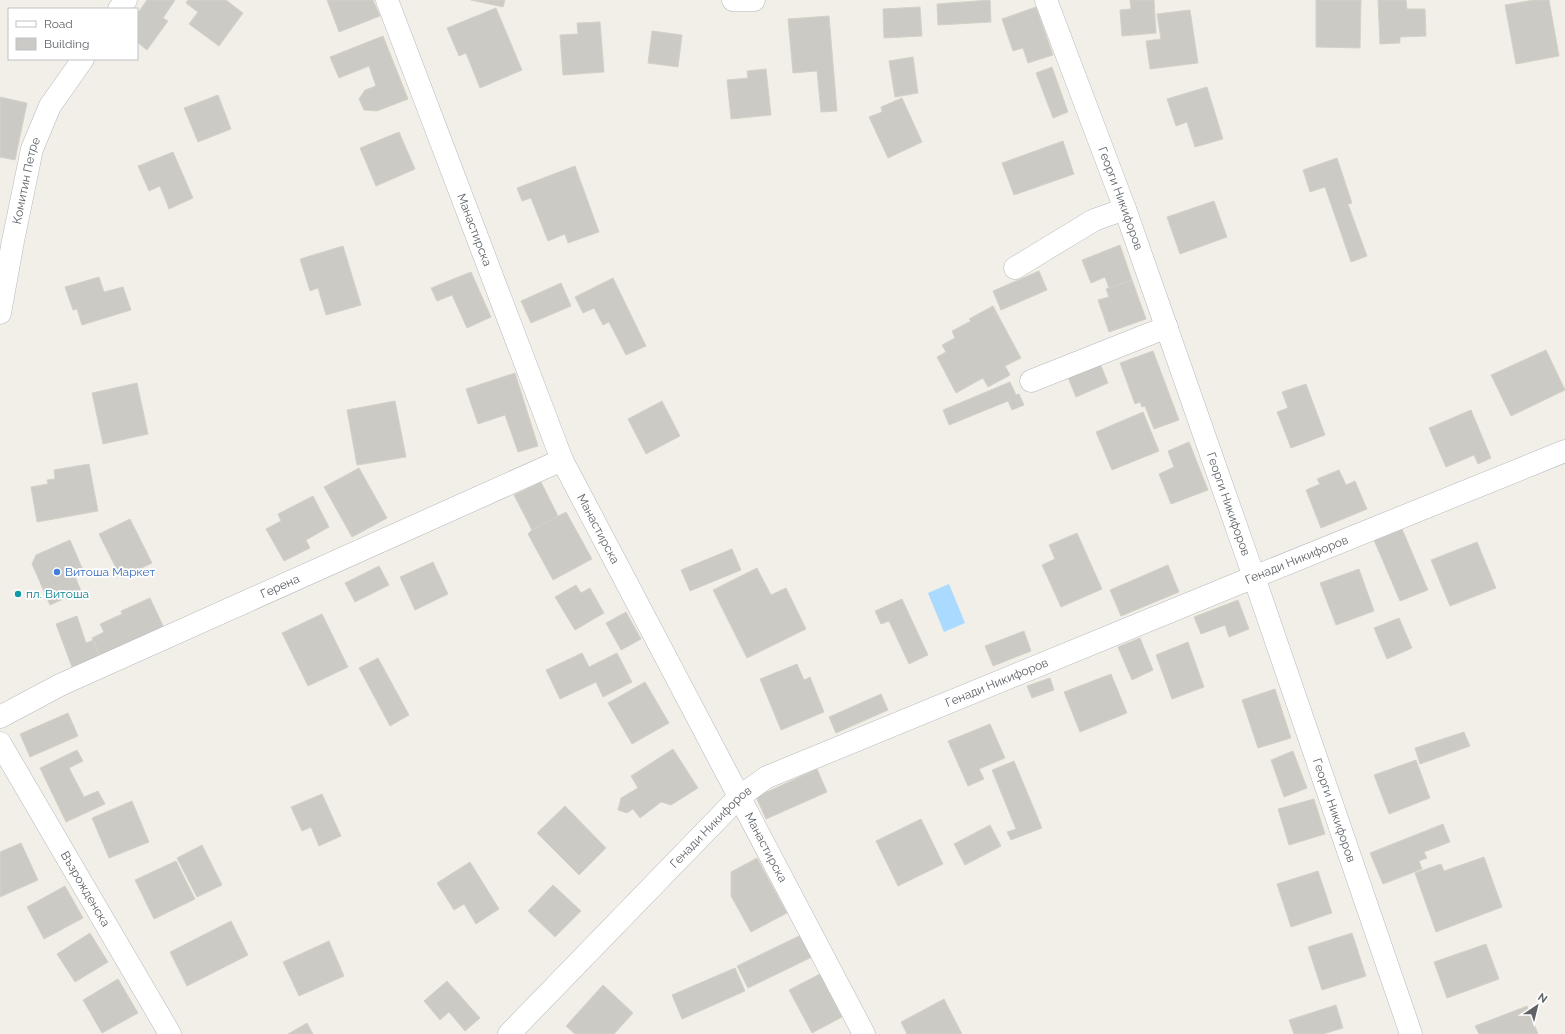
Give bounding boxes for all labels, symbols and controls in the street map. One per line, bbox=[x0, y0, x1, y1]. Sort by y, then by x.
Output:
legend bbox=[8, 8, 138, 60]
text: Road bbox=[44, 17, 73, 31]
text: Building bbox=[44, 37, 90, 51]
street label: Комитин Петре bbox=[10, 135, 43, 225]
street label: Георги Никифоров bbox=[1095, 145, 1146, 252]
street label: Манастирска bbox=[454, 192, 495, 268]
street label: Георги Никифоров bbox=[1204, 450, 1253, 558]
street label: Манастирска bbox=[574, 492, 622, 566]
street label: Генади Никифоров bbox=[1243, 533, 1350, 587]
place label: Витоша Маркет bbox=[65, 565, 156, 579]
marker: Витоша Маркет bbox=[52, 567, 62, 577]
street label: Герена bbox=[258, 572, 302, 601]
place label: пл. Витоша bbox=[26, 587, 89, 601]
marker: пл. Витоша bbox=[13, 589, 23, 599]
street label: Генади Никифоров bbox=[943, 655, 1050, 710]
street label: Георги Никифоров bbox=[1310, 757, 1358, 864]
street label: Генади Никифоров bbox=[667, 783, 754, 871]
street label: Манастирска bbox=[742, 810, 790, 885]
street label: Възрожденска bbox=[58, 849, 113, 929]
north arrow bbox=[1517, 986, 1557, 1026]
text: N bbox=[1535, 990, 1550, 1006]

